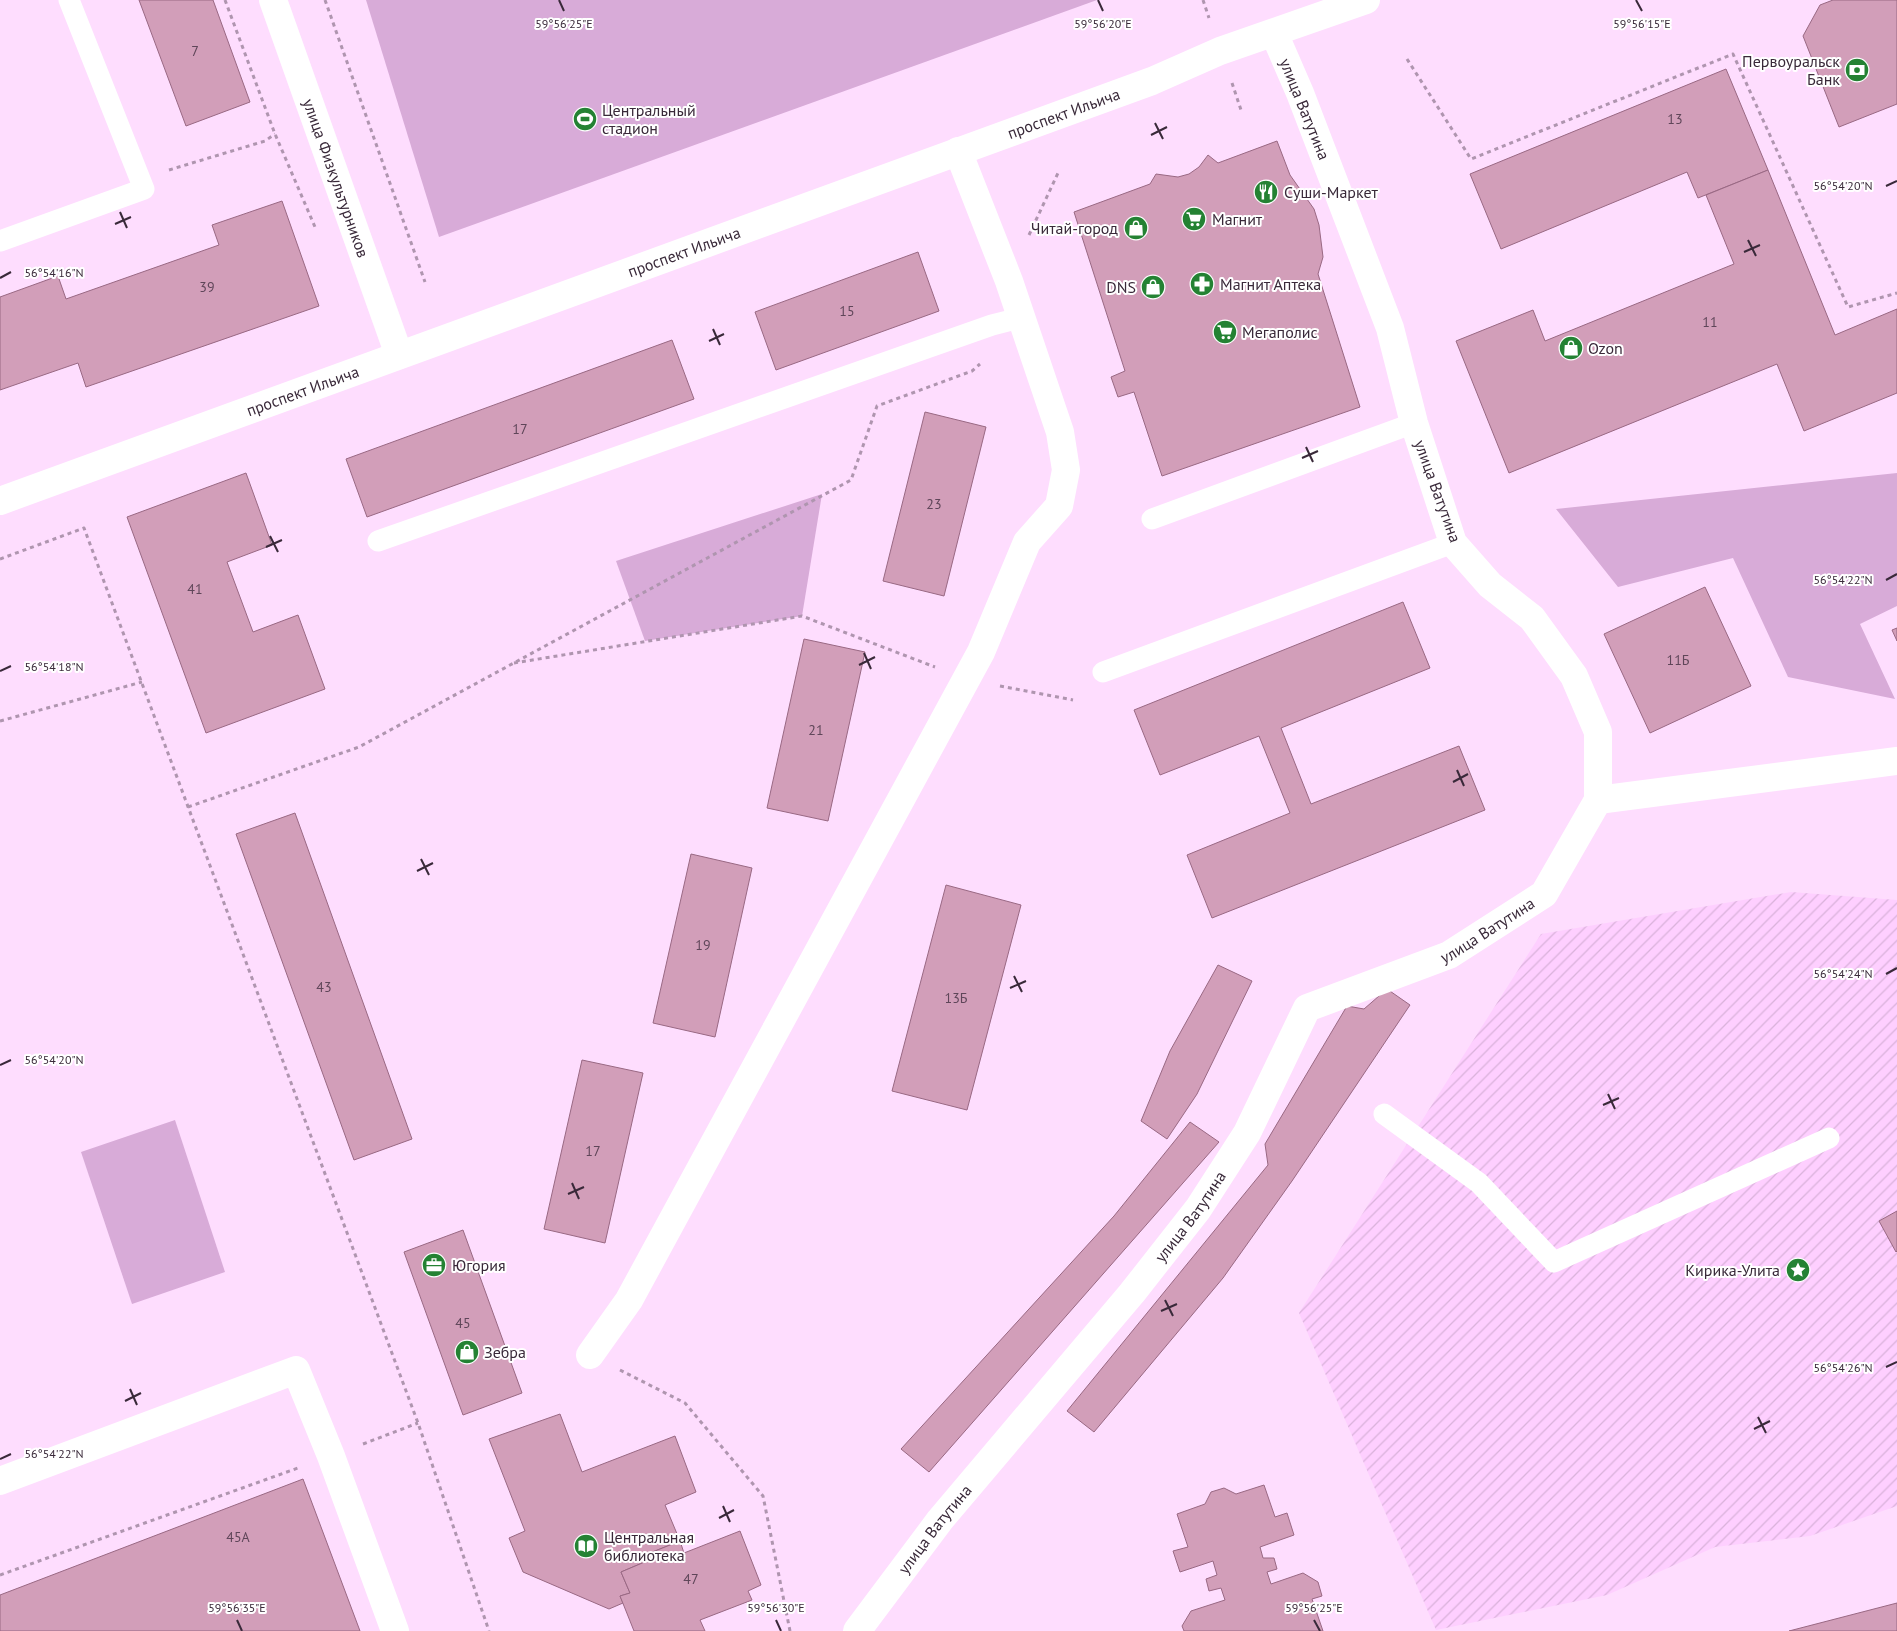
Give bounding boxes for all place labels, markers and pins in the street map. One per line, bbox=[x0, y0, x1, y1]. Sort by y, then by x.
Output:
place label: Первоуральск Банк bbox=[1742, 51, 1840, 89]
bank icon: Первоуральск Банк bbox=[1844, 57, 1870, 83]
place label: Центральный стадион bbox=[602, 100, 696, 138]
sports icon: Центральный стадион bbox=[572, 106, 598, 132]
restaurant icon: Суши-Маркет bbox=[1253, 179, 1279, 205]
place label: Суши-Маркет bbox=[1284, 182, 1379, 202]
supermarket icon: Магнит bbox=[1181, 206, 1207, 232]
place label: Магнит bbox=[1212, 209, 1263, 229]
shop icon: Читай-город bbox=[1123, 215, 1149, 241]
place label: Читай-город bbox=[1031, 218, 1118, 238]
pharmacy icon: Магнит Аптека bbox=[1189, 271, 1215, 297]
shop icon: DNS bbox=[1140, 274, 1166, 300]
place label: Магнит Аптека bbox=[1220, 274, 1321, 294]
place label: DNS bbox=[1106, 277, 1136, 297]
supermarket icon: Мегаполис bbox=[1212, 319, 1238, 345]
place label: Мегаполис bbox=[1242, 322, 1318, 342]
shop icon: Ozon bbox=[1558, 335, 1584, 361]
place label: Ozon bbox=[1588, 338, 1623, 358]
office icon: Югория bbox=[421, 1252, 447, 1278]
place label: Югория bbox=[452, 1255, 506, 1275]
place icon: Кирика-Улита bbox=[1785, 1257, 1811, 1283]
place label: Кирика-Улита bbox=[1685, 1260, 1780, 1280]
shop icon: Зебра bbox=[454, 1339, 480, 1365]
place label: Зебра bbox=[484, 1342, 526, 1362]
place label: Центральная библиотека bbox=[604, 1527, 694, 1565]
library icon: Центральная библиотека bbox=[573, 1533, 599, 1559]

